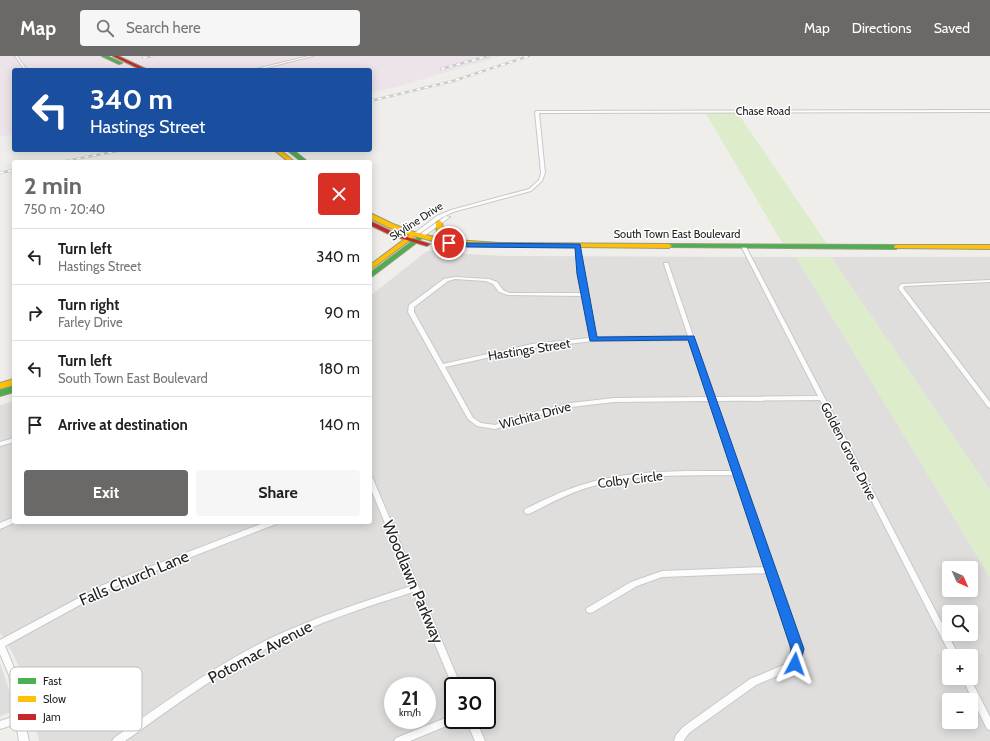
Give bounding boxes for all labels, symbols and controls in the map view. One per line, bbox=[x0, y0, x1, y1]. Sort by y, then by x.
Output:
search box bbox=[80, 10, 360, 46]
text: Map bbox=[20, 17, 56, 40]
icon: search bbox=[94, 17, 116, 39]
text: Search here bbox=[126, 19, 201, 37]
text: Map bbox=[804, 19, 830, 37]
text: Directions bbox=[852, 19, 912, 37]
text: Saved bbox=[934, 19, 970, 37]
text: 340 m bbox=[90, 82, 173, 116]
icon: left bbox=[24, 84, 76, 136]
street label: Chase Road bbox=[736, 104, 790, 118]
text: Hastings Street bbox=[90, 116, 205, 138]
text: 2 min bbox=[24, 171, 82, 200]
button: close bbox=[318, 173, 360, 215]
street label: Skyline Drive bbox=[387, 198, 446, 243]
text: 750 m · 20:40 bbox=[24, 201, 105, 217]
pin bbox=[432, 226, 466, 260]
street label: South Town East Boulevard bbox=[614, 227, 740, 241]
icon: arrive bbox=[438, 232, 460, 254]
text: Turn left bbox=[58, 240, 112, 258]
icon: left bbox=[24, 246, 46, 268]
text: 340 m bbox=[316, 248, 360, 266]
text: Hastings Street bbox=[58, 258, 141, 274]
text: Turn right bbox=[58, 296, 119, 314]
icon: right bbox=[24, 302, 46, 324]
text: 90 m bbox=[324, 304, 360, 322]
text: Farley Drive bbox=[58, 314, 123, 330]
street label: Hastings Street bbox=[487, 334, 572, 363]
text: Turn left bbox=[58, 352, 112, 370]
icon: left bbox=[24, 358, 46, 380]
text: 180 m bbox=[319, 360, 360, 378]
text: South Town East Boulevard bbox=[58, 370, 208, 386]
street label: Wichita Drive bbox=[497, 398, 573, 432]
street label: Golden Grove Drive bbox=[817, 399, 881, 503]
icon: arrive bbox=[24, 414, 46, 436]
text: Arrive at destination bbox=[58, 416, 188, 434]
text: 140 m bbox=[319, 416, 360, 434]
street label: Colby Circle bbox=[597, 467, 664, 491]
button: Exit bbox=[24, 470, 188, 516]
button: Share bbox=[196, 470, 360, 516]
street label: Woodlawn Parkway bbox=[378, 517, 448, 647]
street label: Falls Church Lane bbox=[76, 546, 192, 610]
north arrow bbox=[942, 561, 978, 597]
map controls bbox=[942, 561, 978, 729]
button: search bbox=[942, 605, 978, 641]
street label: Potomac Avenue bbox=[205, 617, 315, 687]
position arrow bbox=[774, 643, 816, 685]
button: + bbox=[942, 649, 978, 685]
legend bbox=[10, 667, 142, 731]
text: Fast bbox=[43, 674, 62, 688]
speed limit sign: 30 bbox=[444, 677, 496, 729]
text: 21 bbox=[401, 686, 419, 710]
text: Slow bbox=[43, 692, 66, 706]
button: − bbox=[942, 693, 978, 729]
text: km/h bbox=[399, 706, 421, 719]
text: Jam bbox=[42, 710, 61, 724]

